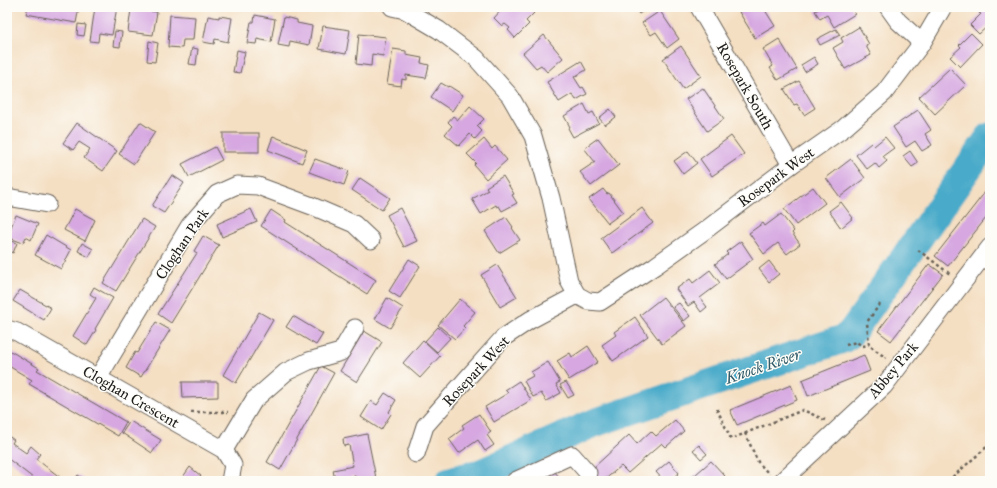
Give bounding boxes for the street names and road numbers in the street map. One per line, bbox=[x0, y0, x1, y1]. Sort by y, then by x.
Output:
street label: Rosepark South bbox=[713, 39, 777, 133]
street label: Rosepark West bbox=[734, 143, 818, 211]
street label: Cloghan Park bbox=[152, 205, 212, 283]
street label: Rosepark West bbox=[439, 331, 514, 410]
street label: Abbey Park bbox=[864, 338, 922, 403]
street label: Cloghan Crescent bbox=[80, 362, 183, 432]

